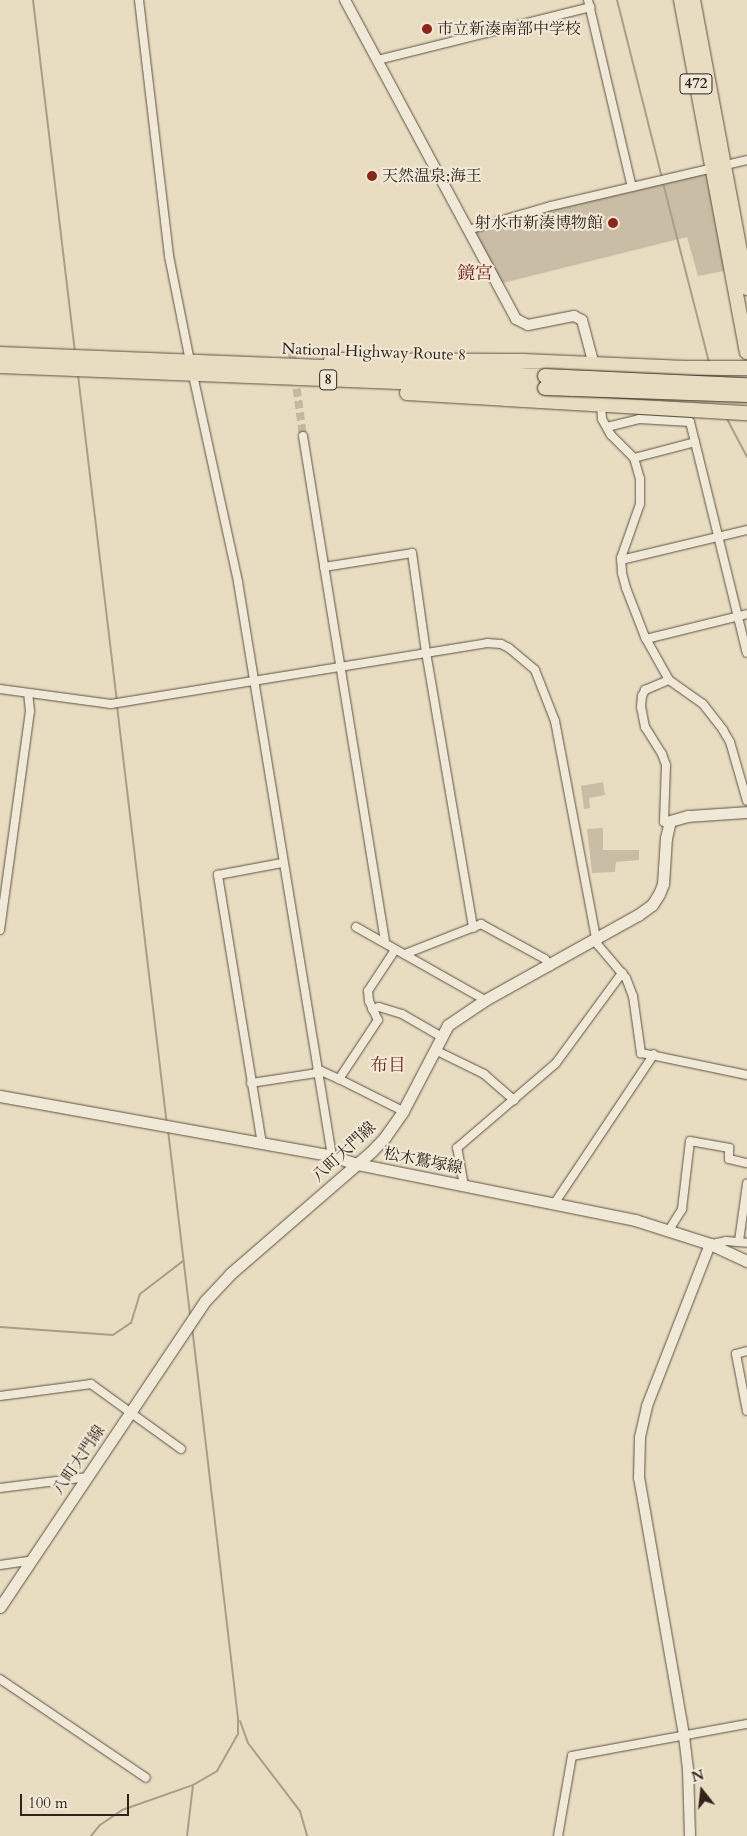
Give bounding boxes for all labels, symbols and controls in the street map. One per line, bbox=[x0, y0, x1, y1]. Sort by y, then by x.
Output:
place label: 市立新湊南部中学校 bbox=[437, 19, 581, 39]
marker: 市立新湊南部中学校 bbox=[421, 23, 433, 35]
road number: 472 bbox=[678, 72, 714, 96]
place label: 天然温泉;海王 bbox=[382, 166, 482, 186]
marker: 天然温泉;海王 bbox=[366, 170, 378, 182]
place label: 射水市新湊博物館 bbox=[475, 213, 603, 233]
marker: 射水市新湊博物館 bbox=[607, 217, 619, 229]
district label: 鏡宮 bbox=[457, 263, 493, 285]
street label: National Highway Route 8 bbox=[281, 339, 467, 365]
road number: 8 bbox=[318, 368, 338, 392]
district label: 布目 bbox=[370, 1055, 406, 1077]
street label: 八町大門線 bbox=[308, 1118, 380, 1186]
street label: 松木鷲塚線 bbox=[382, 1144, 464, 1178]
street label: 八町大門線 bbox=[49, 1421, 109, 1499]
text: N bbox=[689, 1765, 706, 1787]
north arrow bbox=[677, 1766, 727, 1816]
scale bar bbox=[22, 1784, 131, 1816]
text: 100 m bbox=[28, 1793, 68, 1813]

